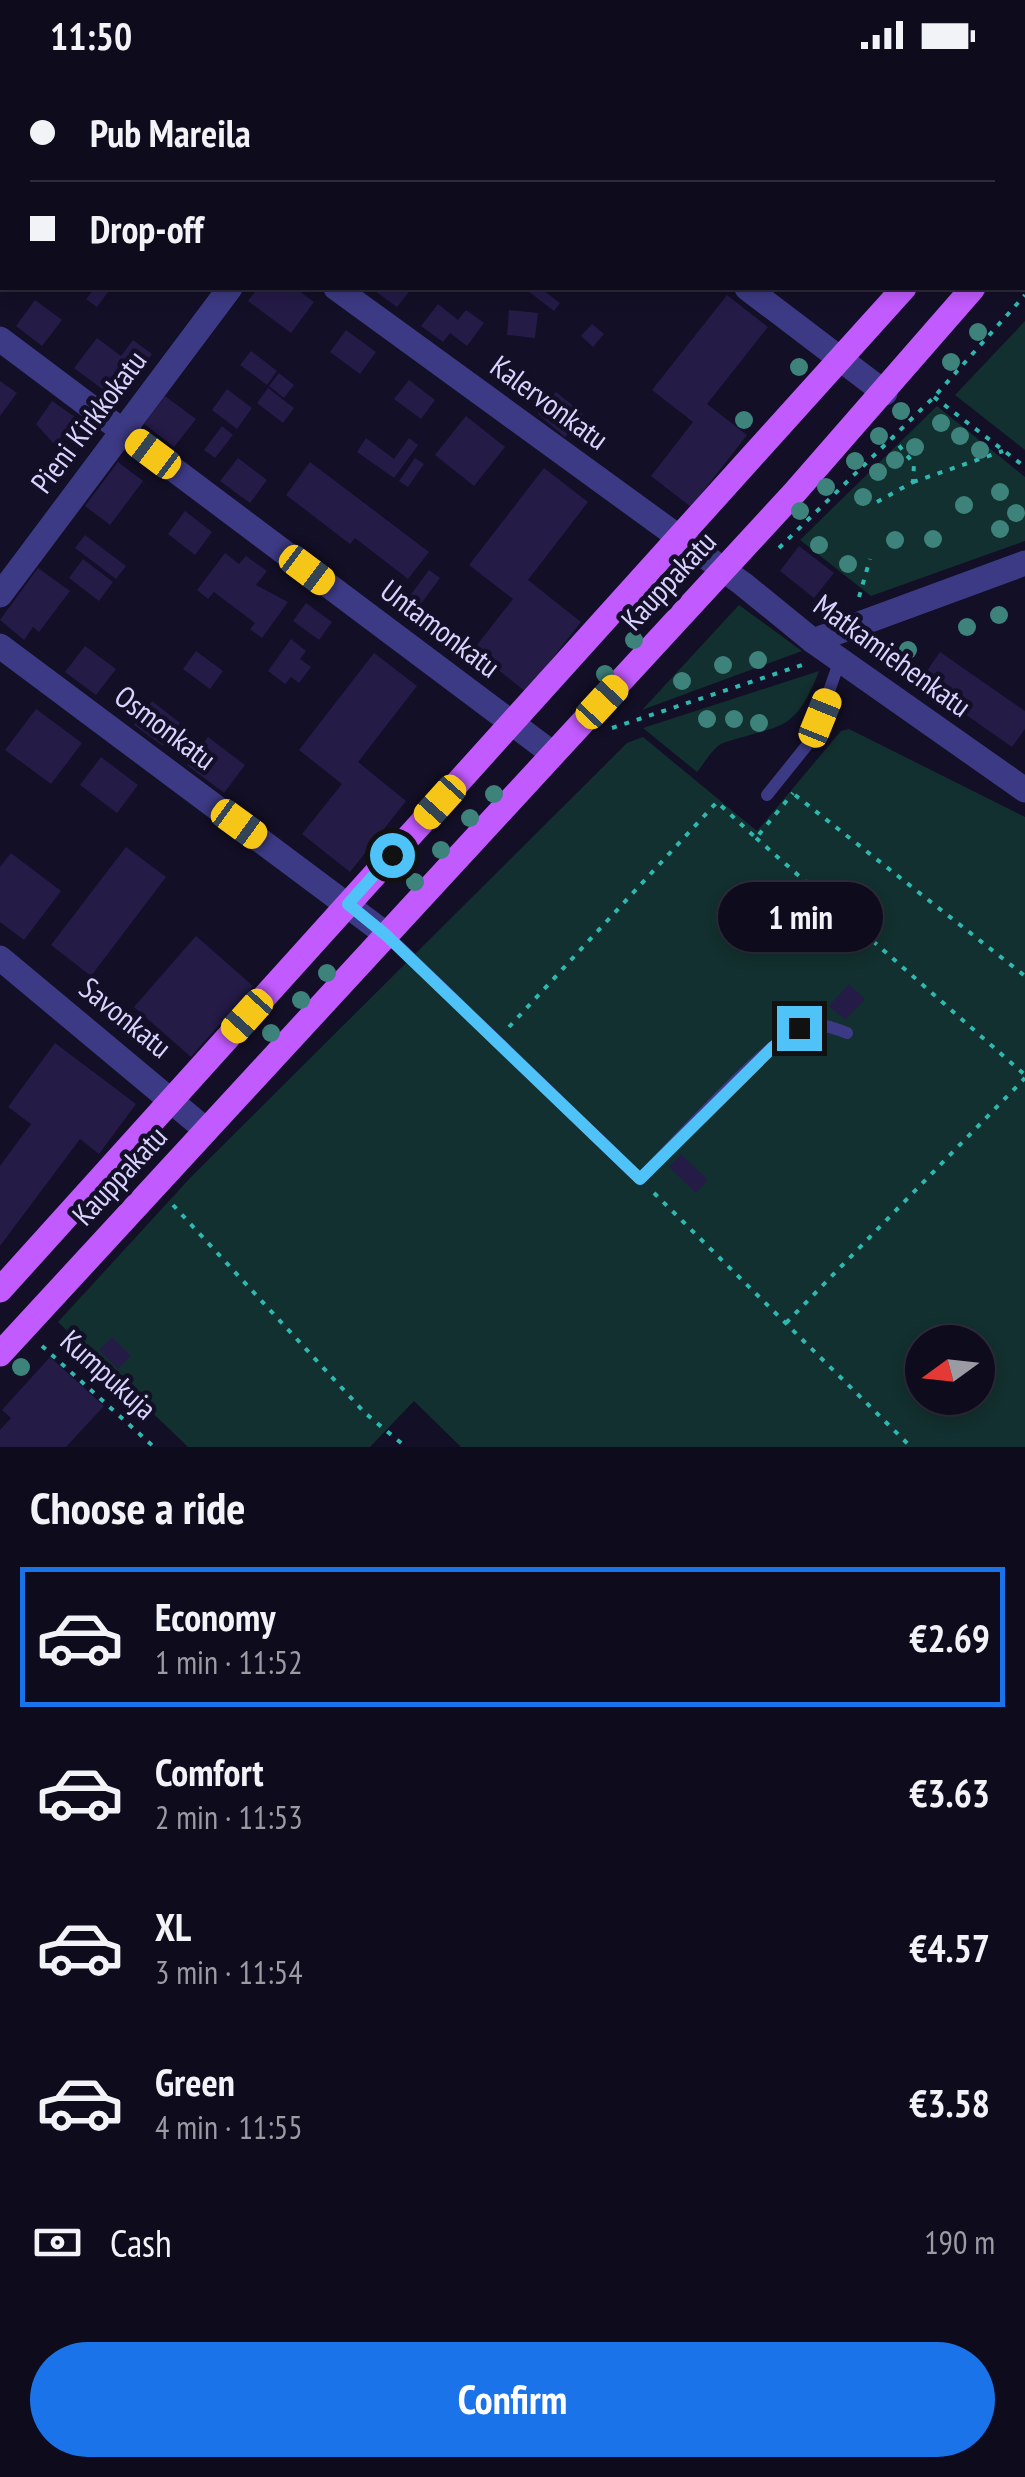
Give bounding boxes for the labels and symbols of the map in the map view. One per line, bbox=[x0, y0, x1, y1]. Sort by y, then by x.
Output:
street label: Pieni Kirkkokatu bbox=[21, 342, 154, 500]
street label: Kalervonkatu bbox=[483, 346, 617, 458]
car bbox=[120, 424, 186, 484]
street label: Kauppakatu bbox=[612, 522, 724, 638]
car bbox=[274, 540, 340, 600]
street label: Untamonkatu bbox=[373, 570, 508, 685]
street label: Matkamiehenkatu bbox=[807, 585, 979, 725]
car bbox=[571, 670, 633, 734]
street label: Osmonkatu bbox=[107, 676, 224, 778]
car bbox=[795, 685, 845, 751]
car bbox=[409, 770, 471, 834]
car bbox=[206, 794, 272, 854]
route start bbox=[370, 833, 415, 878]
callout: 1 min bbox=[716, 883, 882, 953]
street label: Savonkatu bbox=[72, 968, 180, 1066]
car bbox=[216, 984, 278, 1048]
route end bbox=[777, 1006, 822, 1051]
street label: Kauppakatu bbox=[63, 1117, 175, 1233]
street label: Kumpukuja bbox=[53, 1321, 165, 1427]
north arrow bbox=[905, 1325, 995, 1415]

